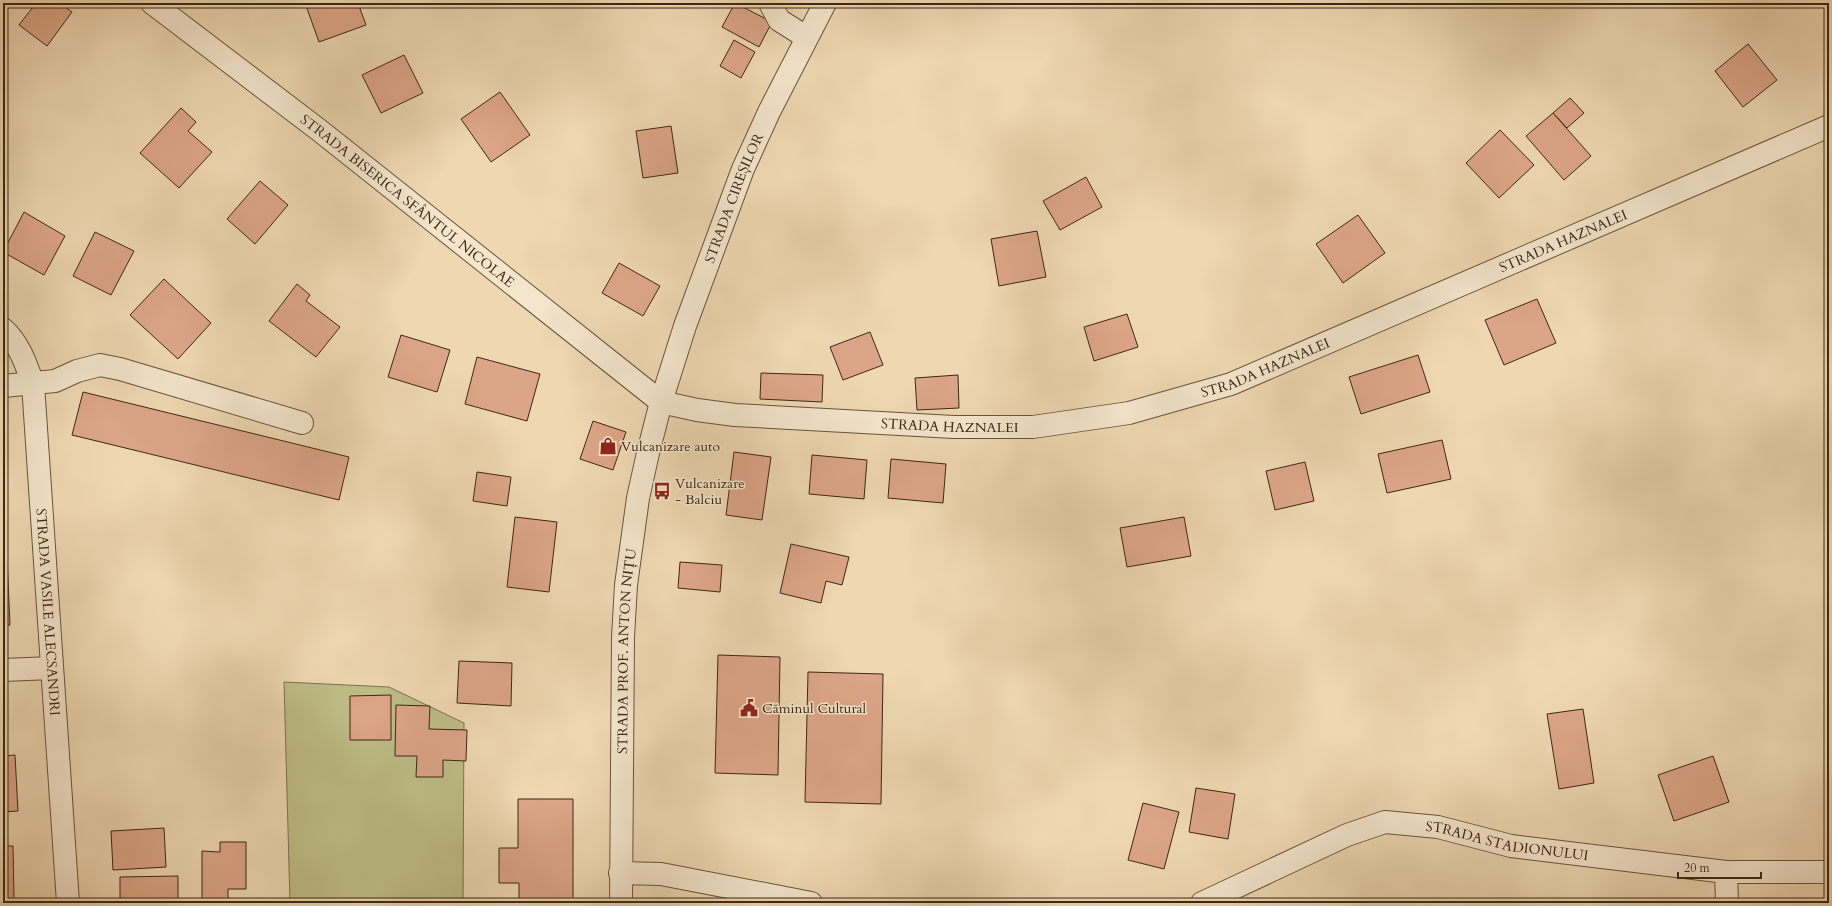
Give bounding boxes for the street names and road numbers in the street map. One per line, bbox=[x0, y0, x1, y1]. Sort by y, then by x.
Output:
street label: STRADA BISERICA SFÂNTUL NICOLAE bbox=[296, 110, 519, 292]
street label: STRADA CIREȘILOR bbox=[700, 130, 768, 266]
street label: STRADA HAZNALEI bbox=[1496, 205, 1630, 277]
street label: STRADA HAZNALEI bbox=[1198, 333, 1333, 402]
street label: STRADA HAZNALEI bbox=[880, 414, 1019, 437]
street label: STRADA VASILE ALECSANDRI bbox=[32, 508, 65, 717]
street label: STRADA PROF. ANTON NIȚU bbox=[613, 547, 641, 754]
street label: STRADA STADIONULUI bbox=[1425, 816, 1590, 865]

